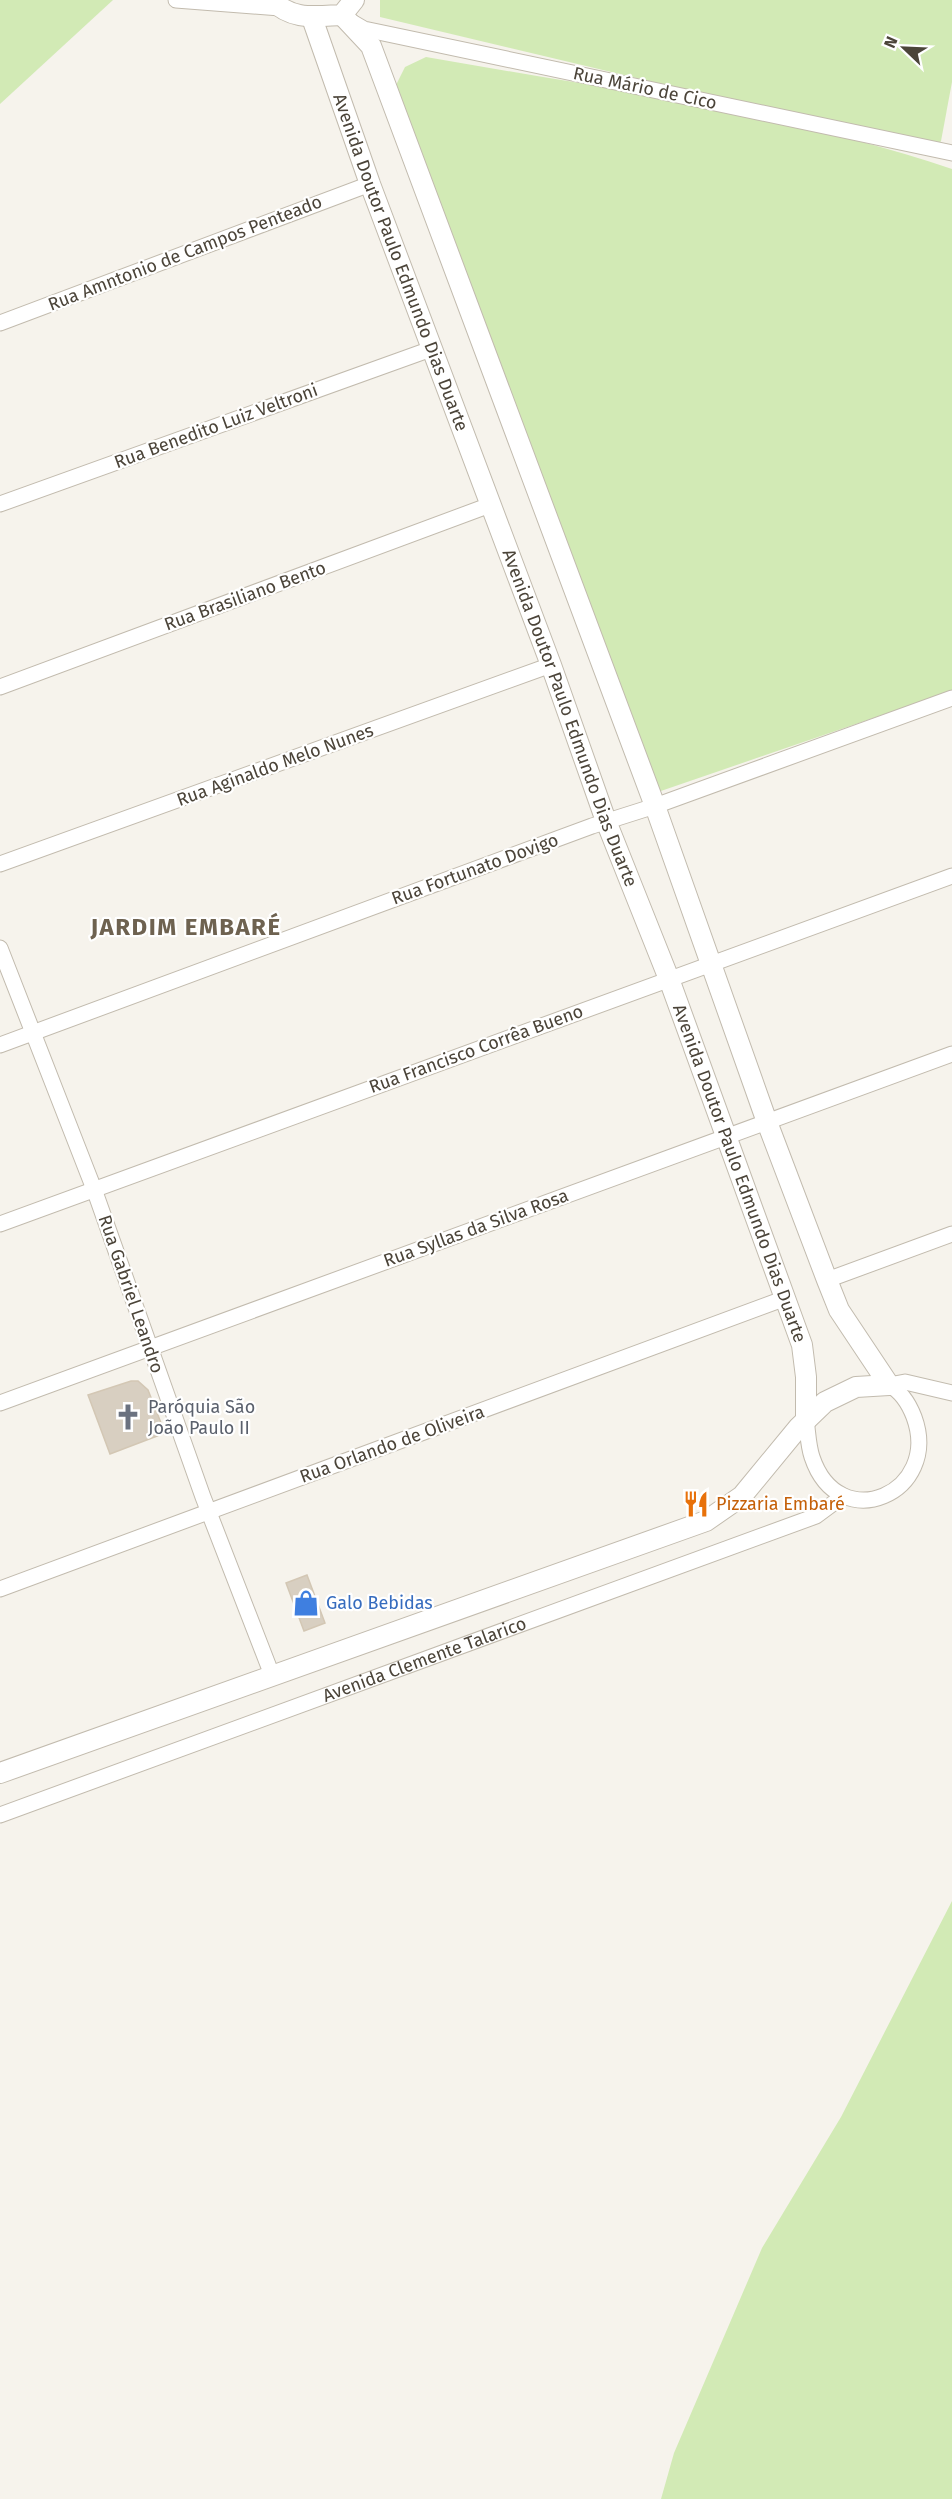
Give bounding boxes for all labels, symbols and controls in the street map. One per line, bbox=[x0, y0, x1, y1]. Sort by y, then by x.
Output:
north arrow bbox=[874, 18, 934, 78]
text: N bbox=[880, 34, 901, 51]
street label: Rua Mário de Cico bbox=[571, 62, 719, 114]
street label: Avenida Doutor Paulo Edmundo Dias Duarte bbox=[328, 91, 473, 434]
street label: Rua Amntonio de Campos Penteado bbox=[45, 190, 325, 316]
street label: Rua Benedito Luiz Veltroni bbox=[111, 379, 321, 473]
street label: Avenida Doutor Paulo Edmundo Dias Duarte bbox=[497, 546, 642, 890]
street label: Rua Brasiliano Bento bbox=[161, 557, 329, 635]
street label: Rua Aginaldo Melo Nunes bbox=[174, 719, 376, 811]
street label: Rua Fortunato Dovigo bbox=[389, 829, 561, 909]
district label: JARDIM EMBARÉ bbox=[89, 912, 282, 941]
street label: Rua Francisco Corrêa Bueno bbox=[366, 1000, 586, 1098]
street label: Avenida Doutor Paulo Edmundo Dias Duarte bbox=[668, 1001, 811, 1345]
street label: Rua Syllas da Silva Rosa bbox=[381, 1184, 571, 1272]
street label: Rua Gabriel Leandro bbox=[94, 1212, 168, 1376]
place label: Paróquia São João Paulo II bbox=[148, 1396, 255, 1439]
street label: Rua Orlando de Oliveira bbox=[297, 1400, 487, 1488]
church icon: Paróquia São João Paulo II bbox=[113, 1402, 143, 1432]
restaurant icon: Pizzaria Embaré bbox=[681, 1489, 711, 1519]
place label: Pizzaria Embaré bbox=[716, 1493, 845, 1515]
shop icon: Galo Bebidas bbox=[291, 1588, 321, 1618]
place label: Galo Bebidas bbox=[326, 1592, 433, 1614]
street label: Avenida Clemente Talarico bbox=[320, 1612, 529, 1707]

